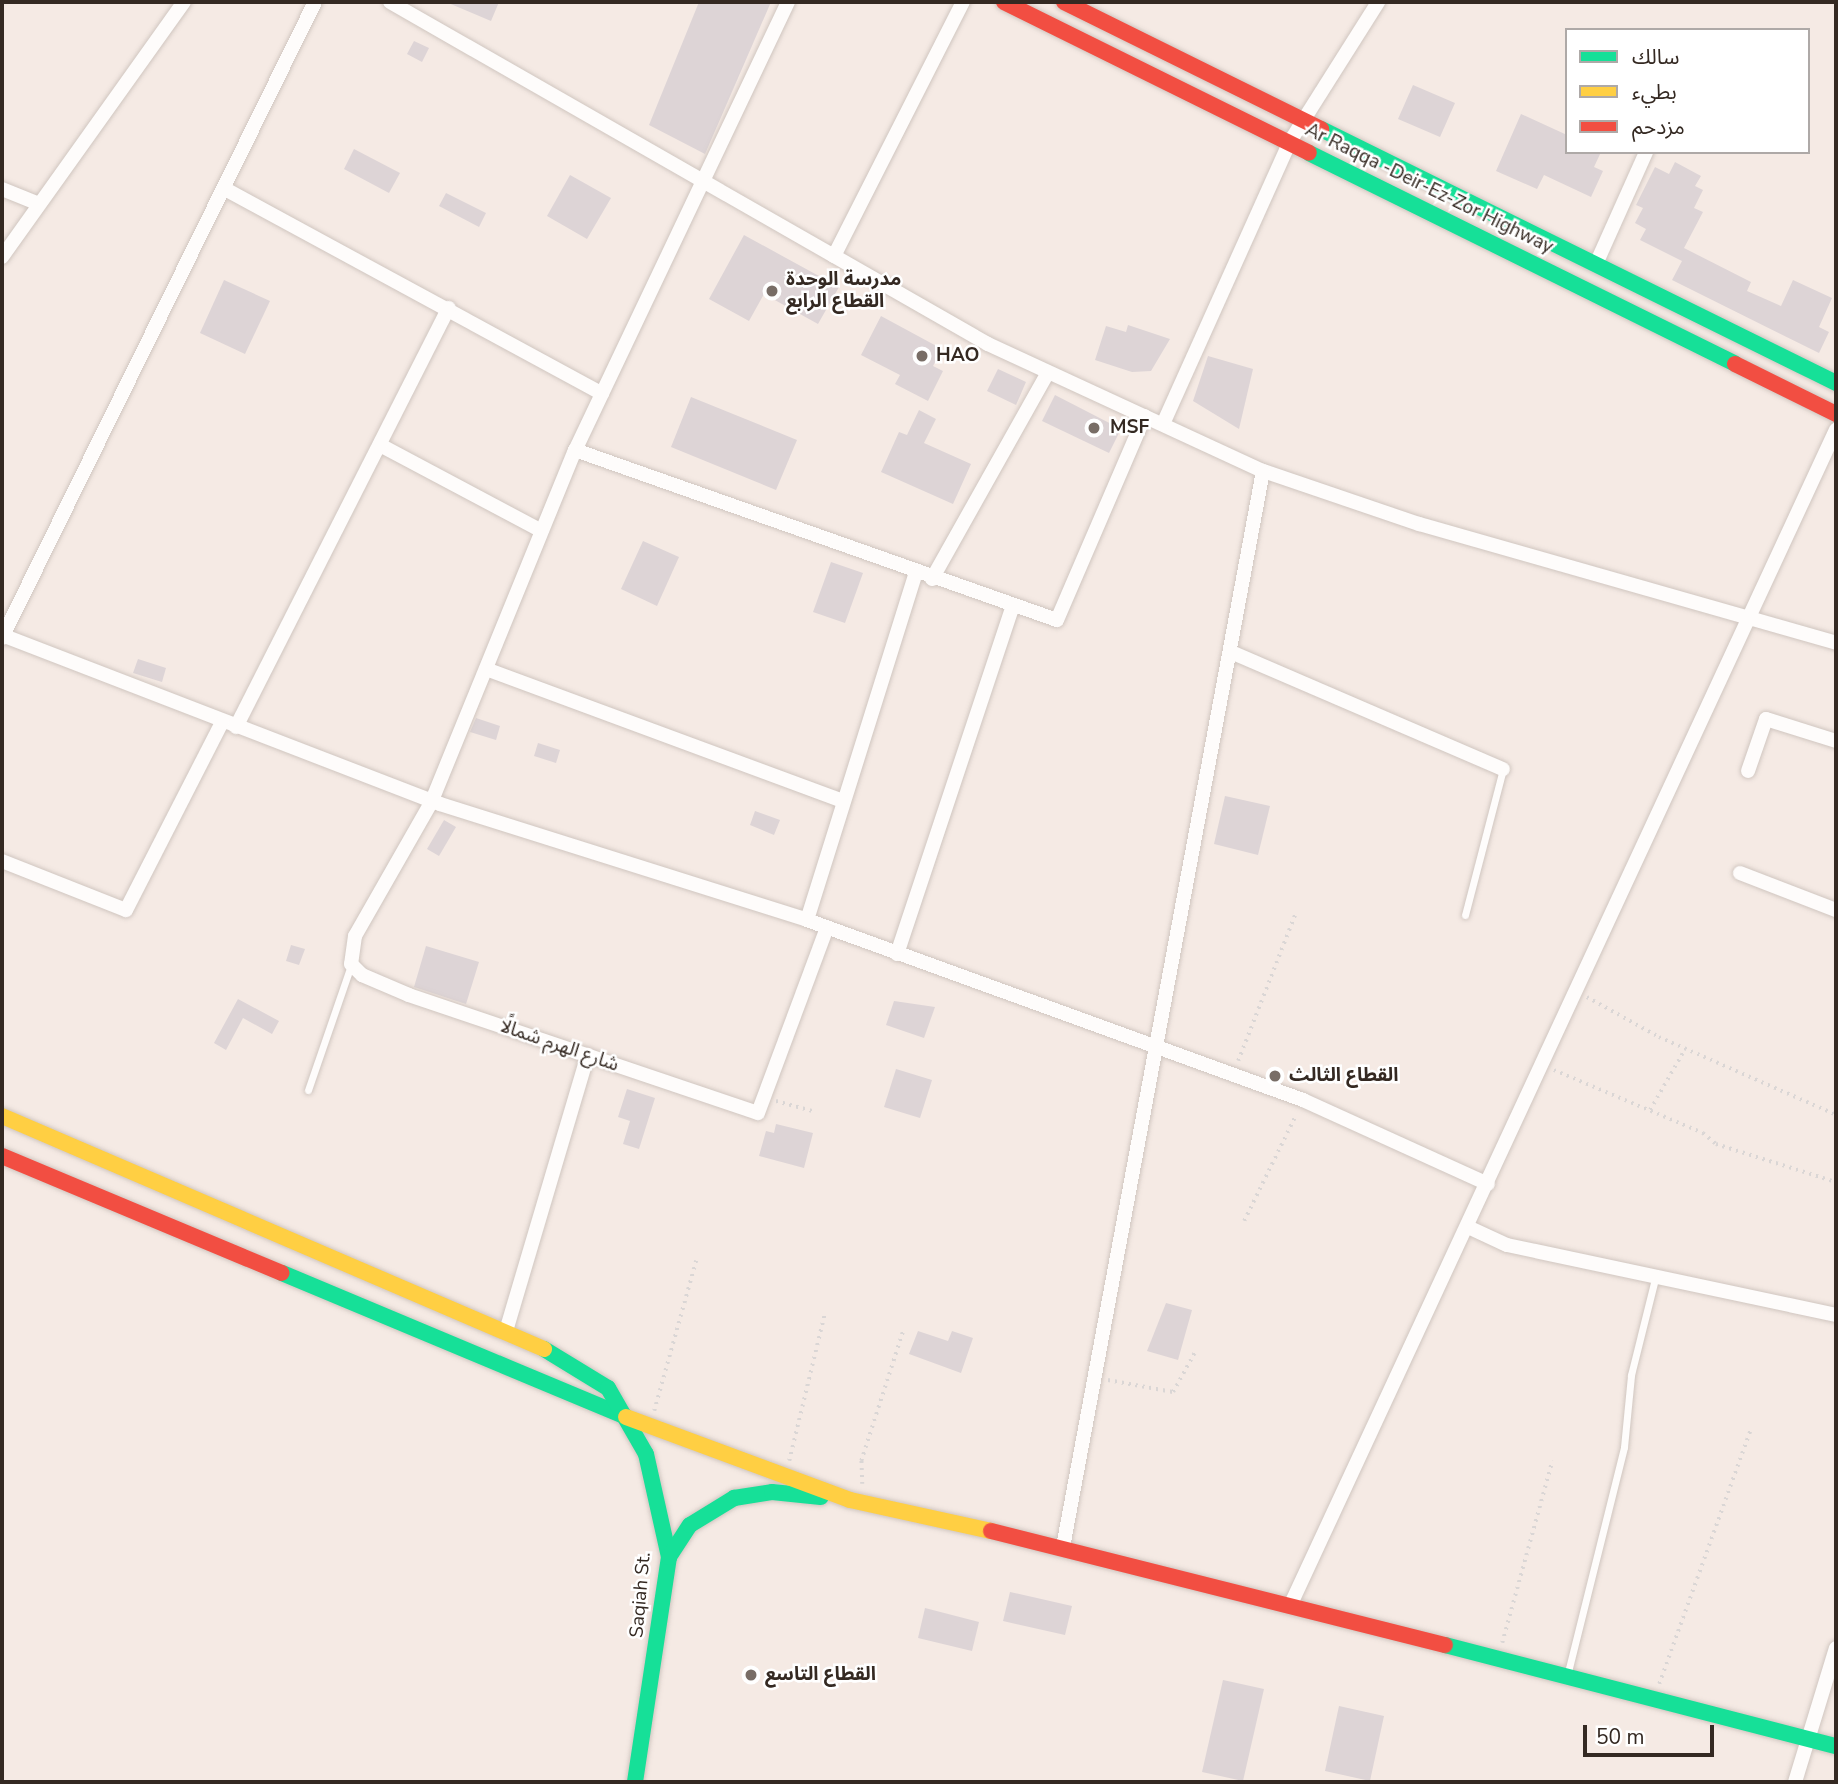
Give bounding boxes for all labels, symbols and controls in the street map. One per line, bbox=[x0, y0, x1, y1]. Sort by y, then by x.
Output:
legend bbox=[1565, 28, 1810, 154]
text: سالك bbox=[1632, 43, 1679, 71]
text: بطيء bbox=[1632, 78, 1677, 106]
text: مزدحم bbox=[1632, 113, 1685, 141]
street label: Ar Raqqa -Deir-Ez-Zor Highway bbox=[1301, 119, 1557, 259]
place label: مدرسة الوحدة القطاع الرابع bbox=[786, 269, 901, 313]
marker: مدرسة الوحدة القطاع الرابع bbox=[764, 283, 780, 299]
place label: HAO bbox=[936, 345, 979, 367]
marker: HAO bbox=[914, 348, 930, 364]
place label: MSF bbox=[1110, 417, 1149, 439]
marker: MSF bbox=[1084, 418, 1104, 438]
street label: شارع الهرم شمالًا bbox=[497, 1015, 621, 1077]
place label: القطاع الثالث bbox=[1289, 1065, 1398, 1087]
marker: القطاع الثالث bbox=[1267, 1068, 1283, 1084]
street label: Saqiah St. bbox=[626, 1551, 656, 1639]
place label: القطاع التاسع bbox=[765, 1664, 876, 1686]
marker: القطاع التاسع bbox=[743, 1667, 759, 1683]
scale bar bbox=[1586, 1710, 1717, 1754]
text: 50 m bbox=[1596, 1723, 1645, 1751]

